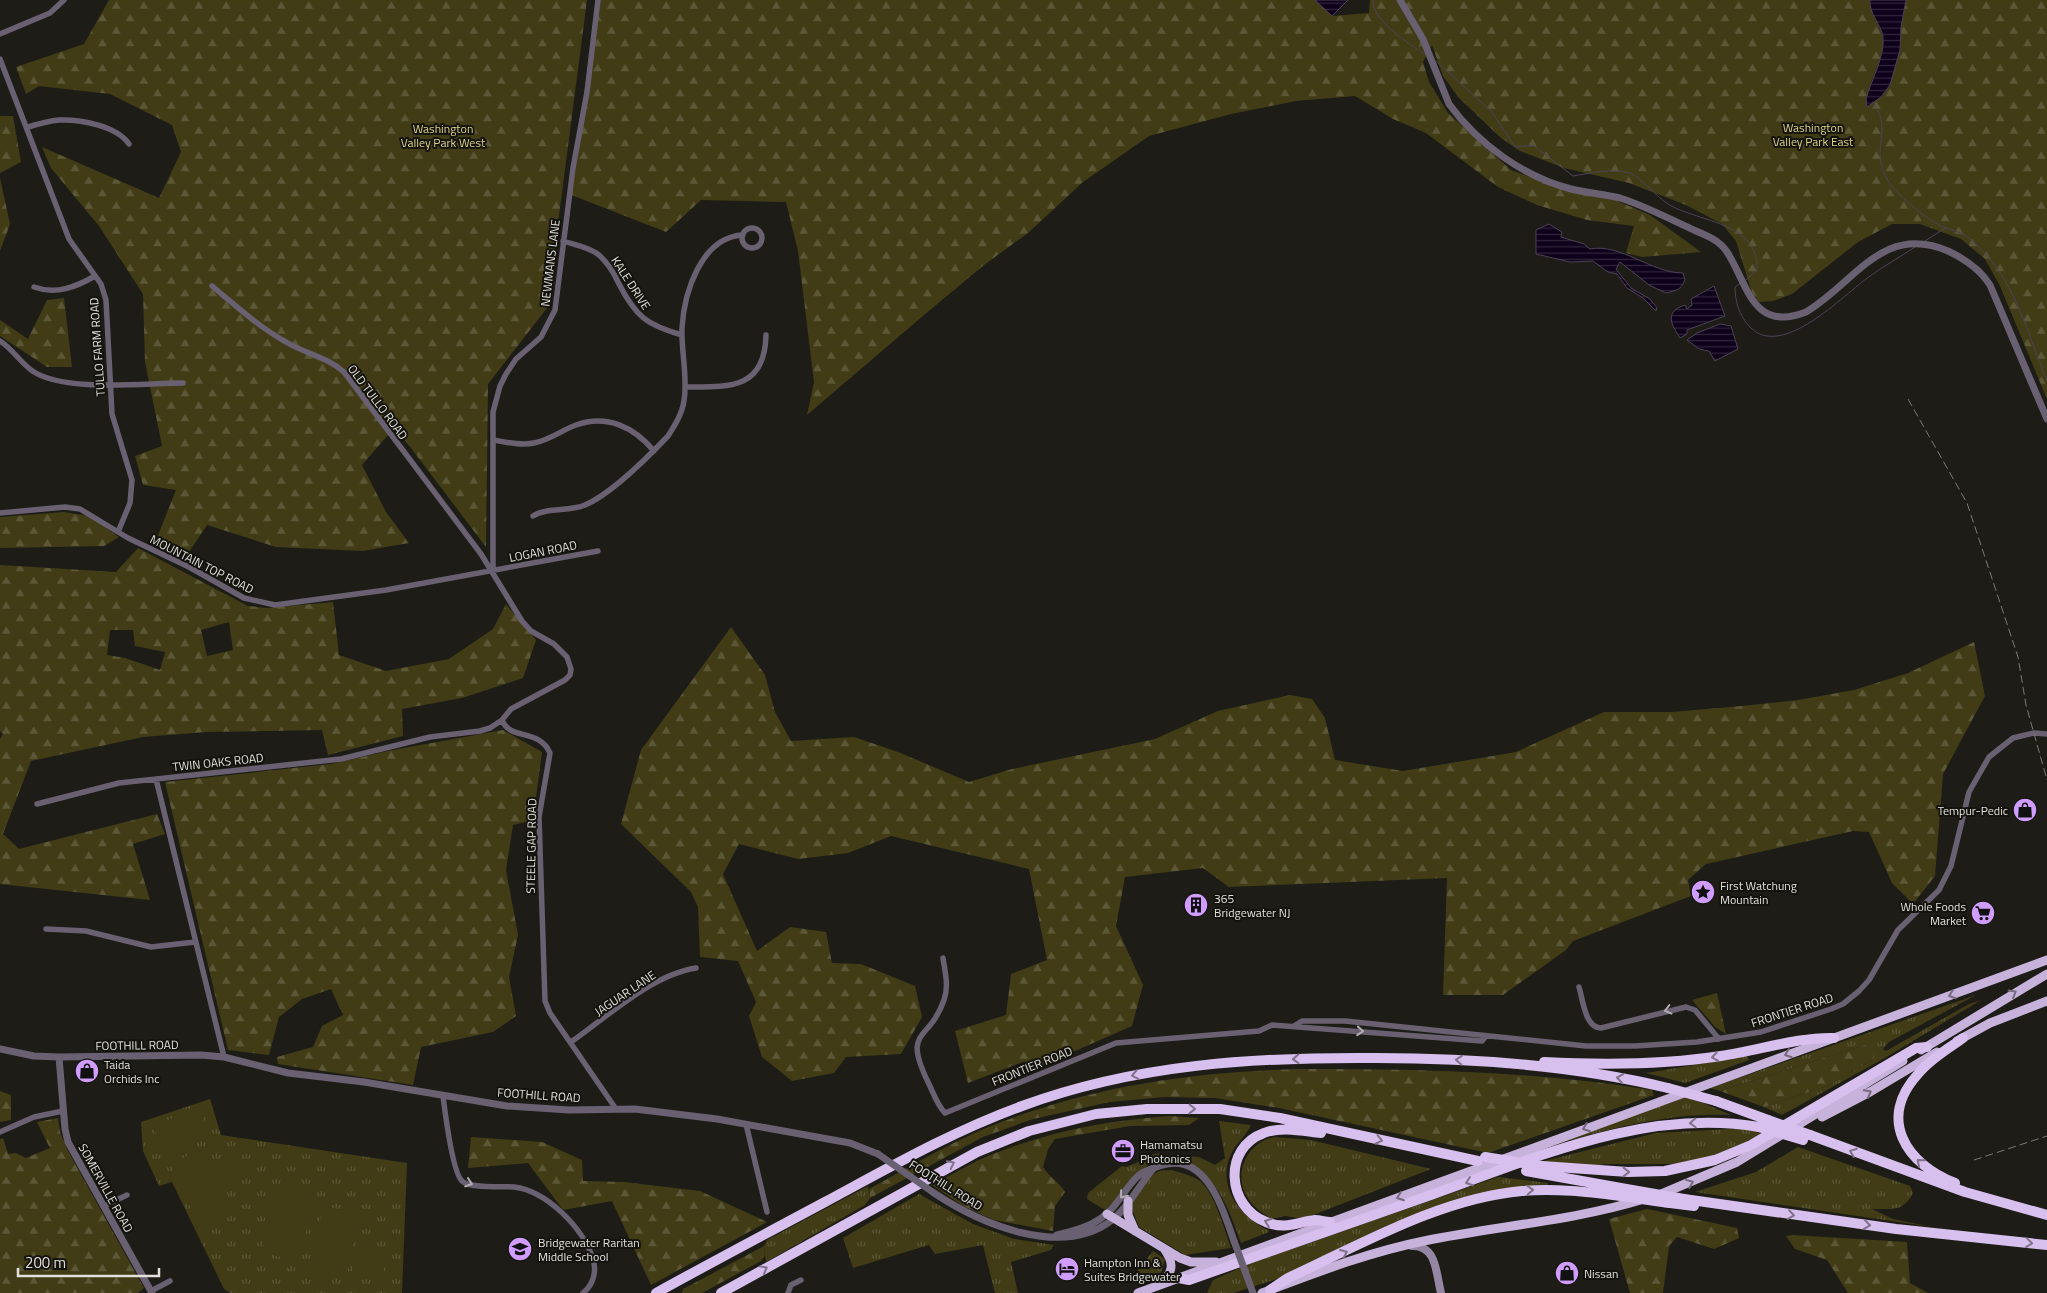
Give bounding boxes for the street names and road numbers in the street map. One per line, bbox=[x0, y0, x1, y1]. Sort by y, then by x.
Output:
street label: NEWMANS LANE bbox=[535, 218, 565, 308]
street label: KALE DRIVE bbox=[606, 252, 656, 314]
street label: TULLO FARM ROAD bbox=[84, 297, 110, 397]
street label: OLD TULLO ROAD bbox=[343, 360, 413, 444]
street label: MOUNTAIN TOP ROAD bbox=[147, 530, 257, 599]
street label: LOGAN ROAD bbox=[507, 535, 579, 567]
street label: TWIN OAKS ROAD bbox=[171, 748, 265, 776]
street label: STEELE GAP ROAD bbox=[521, 798, 541, 894]
street label: JAGUAR LANE bbox=[591, 965, 660, 1021]
street label: FRONTIER ROAD bbox=[1748, 988, 1836, 1032]
street label: FOOTHILL ROAD bbox=[95, 1035, 179, 1055]
street label: FRONTIER ROAD bbox=[989, 1041, 1076, 1091]
street label: FOOTHILL ROAD bbox=[497, 1083, 581, 1107]
street label: SOMERVILLE ROAD bbox=[74, 1140, 138, 1236]
street label: FOOTHILL ROAD bbox=[906, 1155, 987, 1215]

